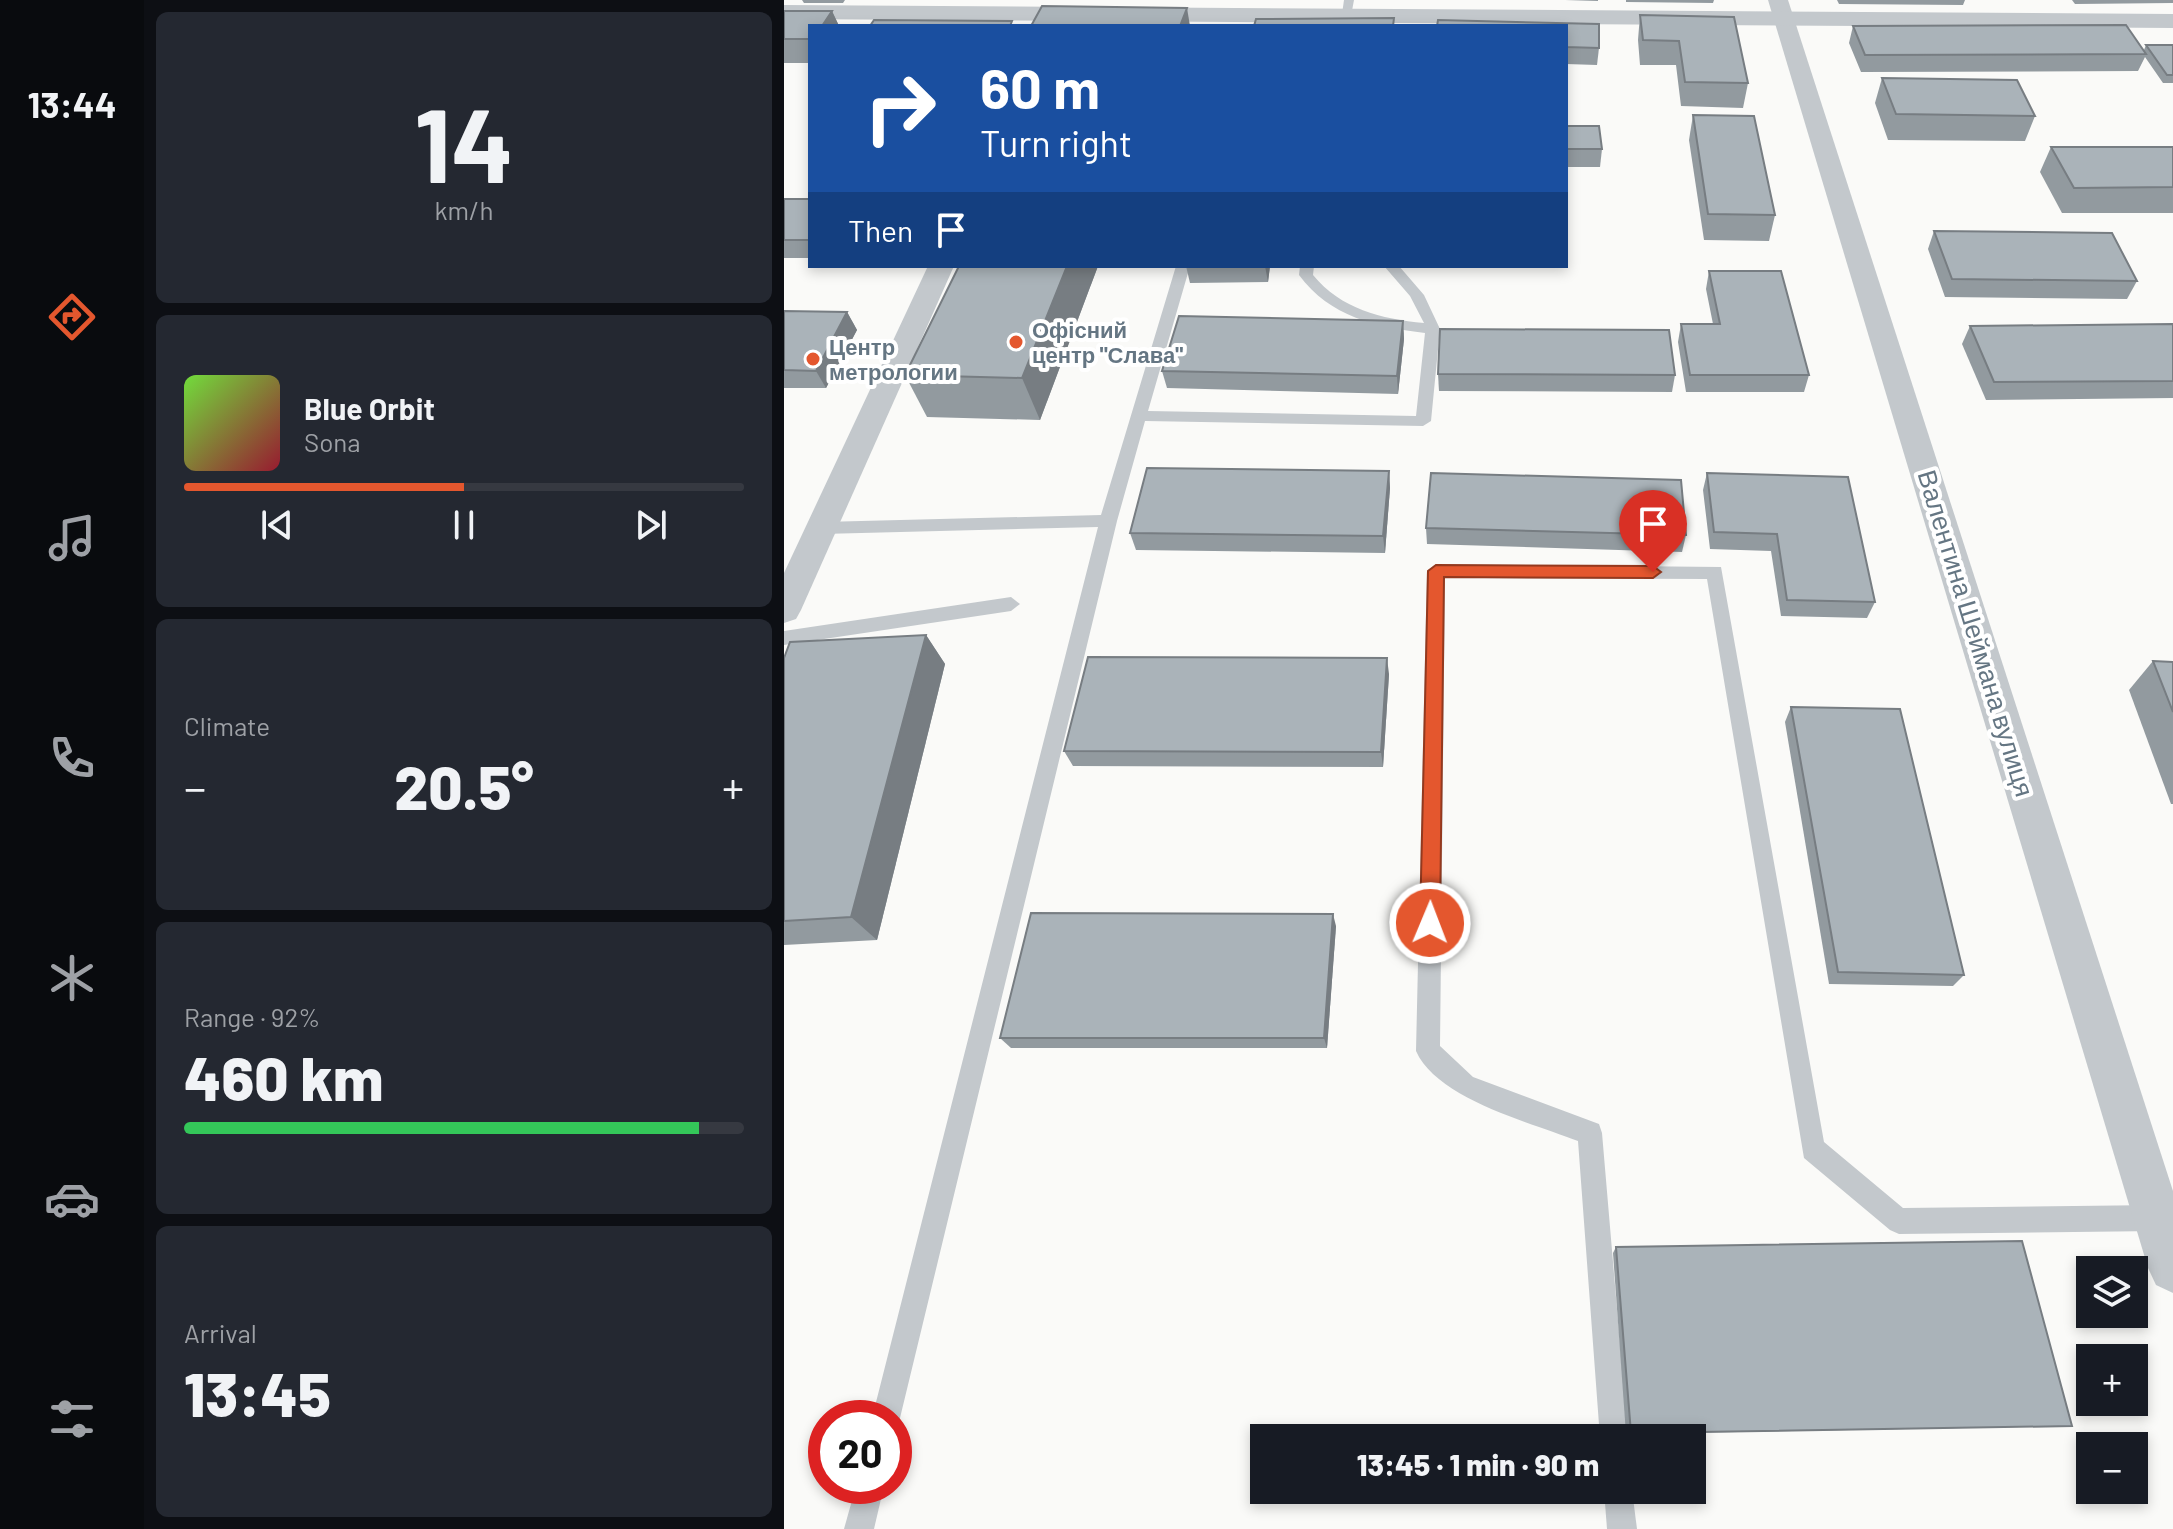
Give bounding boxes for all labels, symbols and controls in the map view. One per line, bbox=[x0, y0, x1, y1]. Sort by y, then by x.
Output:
text: 60 m bbox=[980, 53, 1100, 120]
icon: right bbox=[848, 56, 952, 160]
text: 14 bbox=[414, 79, 514, 204]
text: 13:44 bbox=[28, 82, 116, 125]
text: Turn right bbox=[980, 121, 1132, 164]
text: km/h bbox=[435, 194, 493, 225]
icon: arrive bbox=[929, 208, 973, 252]
text: Then bbox=[848, 212, 913, 248]
icon: directions bbox=[44, 289, 100, 345]
place label: Офісний центр "Слава" bbox=[1032, 316, 1183, 368]
place label: Центр метрологии bbox=[829, 333, 958, 385]
marker: Офісний центр "Слава" bbox=[1007, 333, 1025, 351]
marker: Центр метрологии bbox=[804, 350, 822, 368]
text: Blue Orbit bbox=[304, 390, 435, 426]
text: Sona bbox=[304, 426, 361, 457]
street label: Валентина Шеймана вулиця bbox=[1913, 466, 2041, 800]
pin bbox=[1619, 490, 1687, 572]
icon: arrive bbox=[1631, 502, 1675, 546]
icon: previous bbox=[255, 503, 299, 547]
icon: pause bbox=[442, 503, 486, 547]
icon: next bbox=[629, 503, 673, 547]
icon: music bbox=[44, 510, 100, 566]
text: Climate bbox=[184, 710, 270, 741]
icon: phone bbox=[44, 730, 100, 786]
text: 20.5° bbox=[394, 750, 534, 822]
text: − bbox=[184, 760, 206, 813]
text: + bbox=[722, 760, 744, 813]
position arrow bbox=[1388, 881, 1472, 965]
icon: climate bbox=[44, 950, 100, 1006]
text: Range · 92% bbox=[184, 1001, 320, 1032]
text: 460 km bbox=[184, 1041, 384, 1113]
icon: car bbox=[44, 1171, 100, 1227]
map controls bbox=[2076, 1256, 2148, 1504]
button: layers bbox=[2076, 1256, 2148, 1328]
text: Arrival bbox=[184, 1317, 257, 1348]
button: + bbox=[2076, 1344, 2148, 1416]
text: 13:45 bbox=[184, 1357, 331, 1429]
icon: filters bbox=[44, 1391, 100, 1447]
speed limit sign: 20 bbox=[808, 1400, 912, 1504]
button: − bbox=[2076, 1432, 2148, 1504]
text: 13:45 · 1 min · 90 m bbox=[1357, 1446, 1599, 1482]

